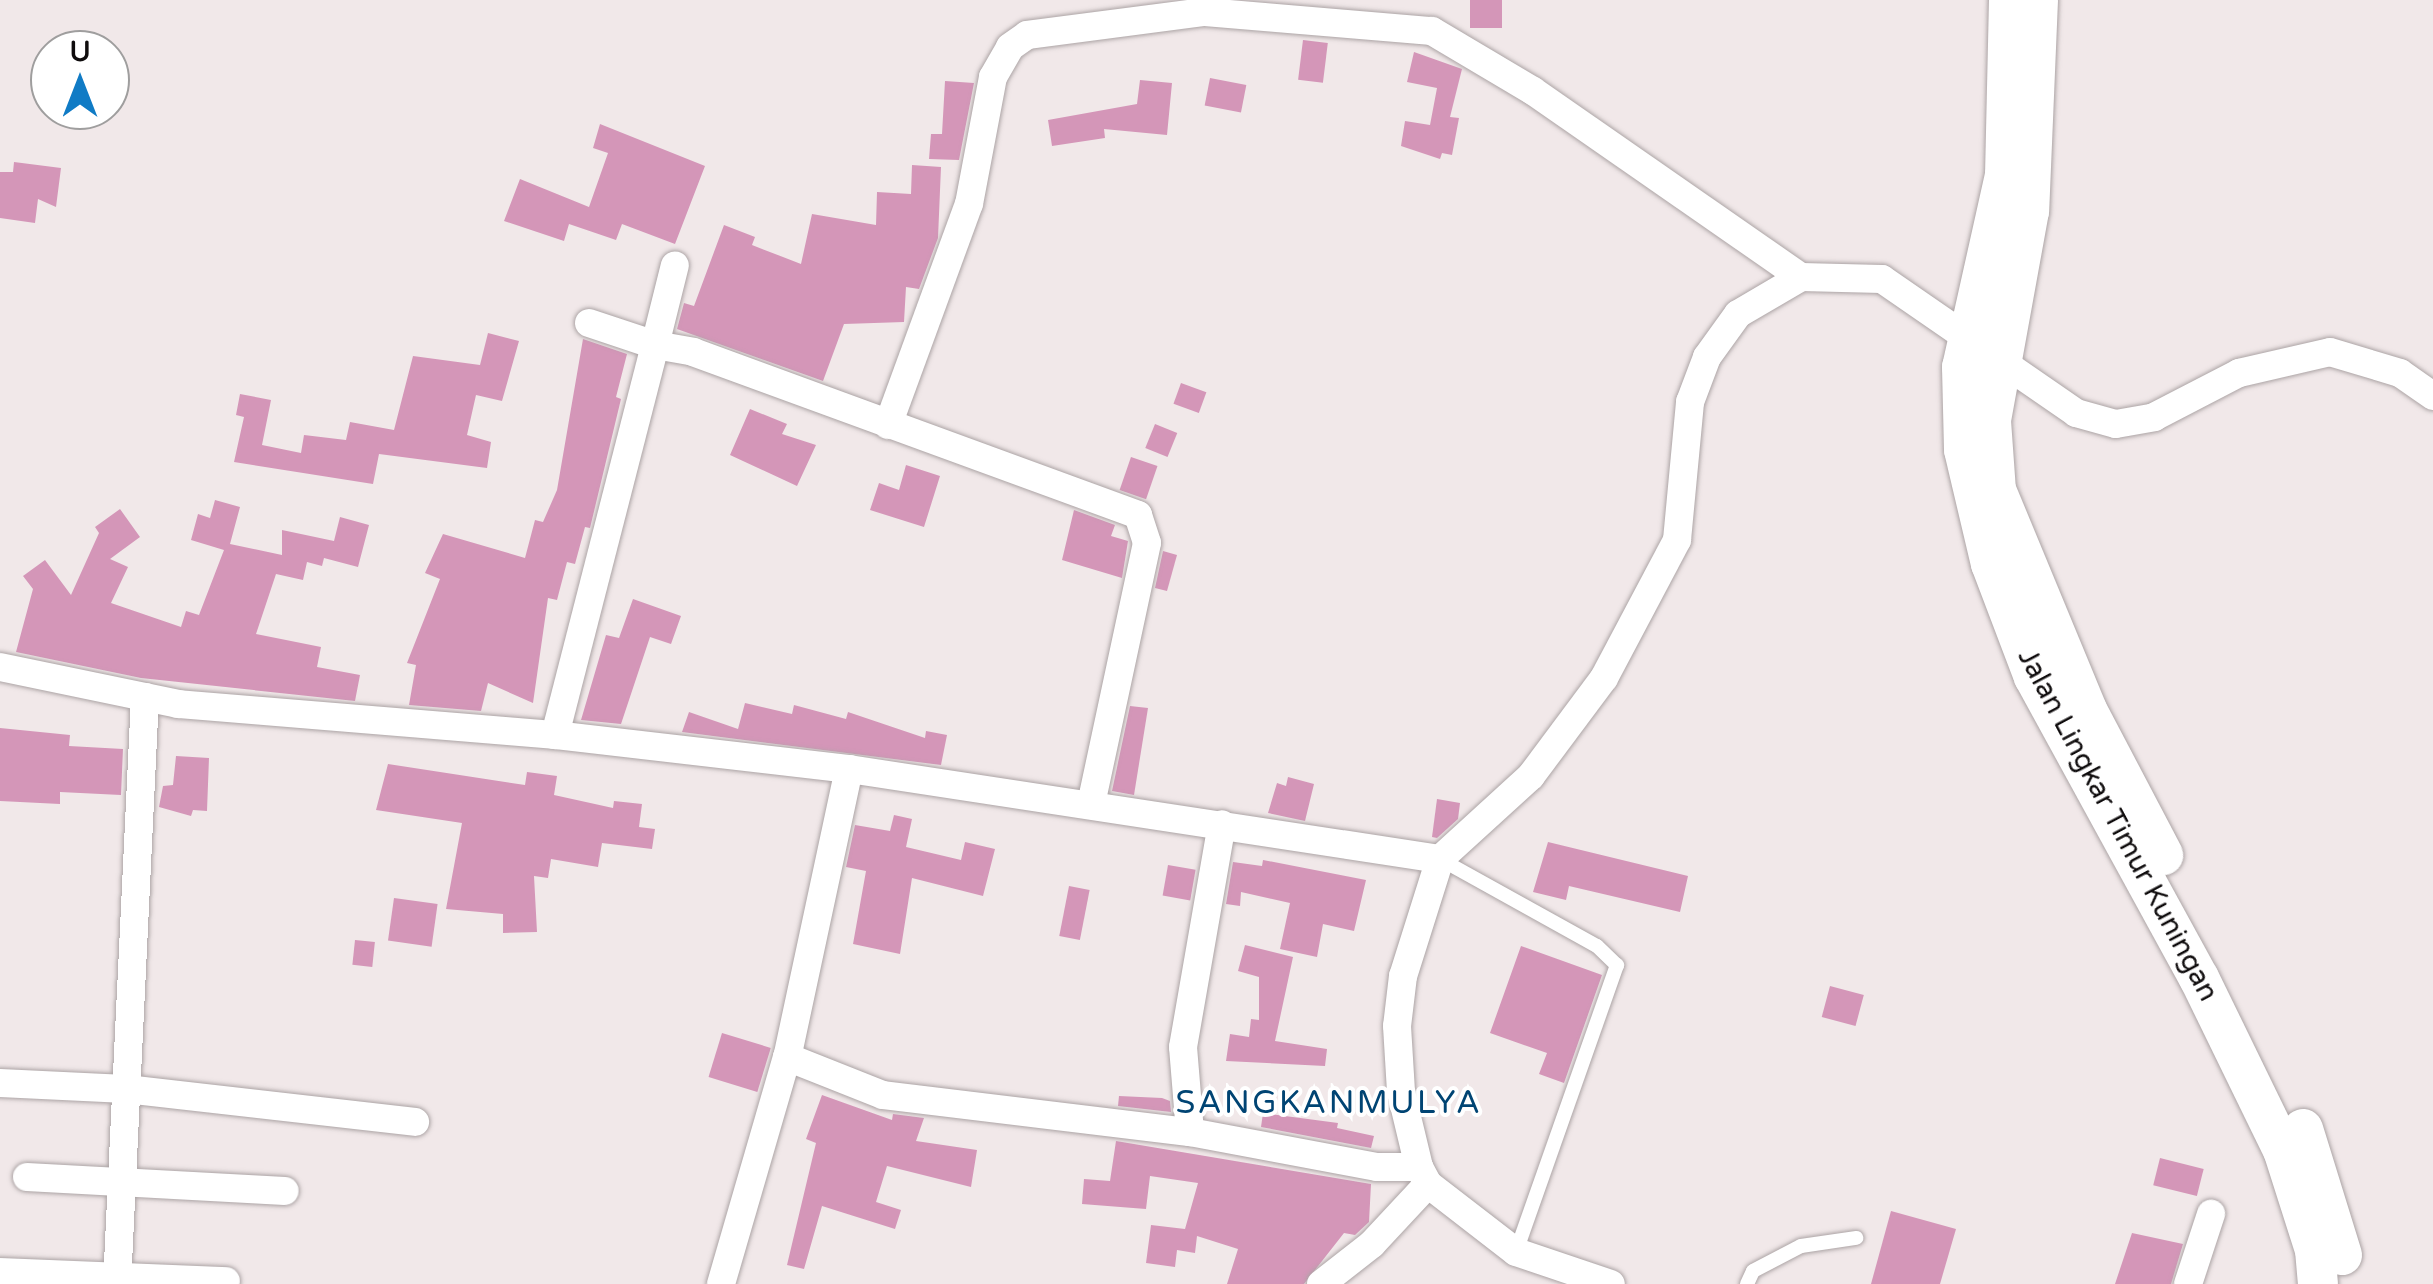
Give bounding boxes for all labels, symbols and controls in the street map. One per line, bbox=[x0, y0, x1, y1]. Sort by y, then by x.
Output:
north arrow bbox=[30, 30, 130, 130]
text: U bbox=[69, 35, 91, 69]
street label: Jalan Lingkar Timur Kuningan bbox=[2011, 643, 2225, 1007]
district label: SANGKANMULYA bbox=[1176, 1084, 1482, 1122]

